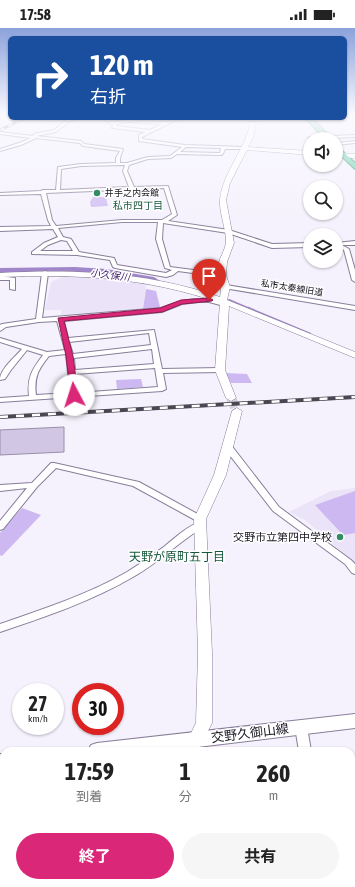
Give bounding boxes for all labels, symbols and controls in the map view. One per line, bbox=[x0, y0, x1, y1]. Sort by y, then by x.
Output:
text: 17:58 bbox=[20, 6, 51, 23]
text: 120 m bbox=[90, 49, 153, 81]
icon: right bbox=[24, 52, 76, 104]
text: 右折 bbox=[90, 86, 126, 107]
map controls bbox=[303, 132, 343, 268]
button: sound bbox=[303, 132, 343, 172]
button: search bbox=[303, 180, 343, 220]
marker: 井手之内会館 bbox=[92, 188, 102, 198]
place label: 井手之内会館 bbox=[105, 188, 159, 198]
district label: 私市四丁目 bbox=[113, 200, 163, 211]
button: layers bbox=[303, 228, 343, 268]
pin bbox=[192, 259, 226, 300]
icon: arrive bbox=[198, 265, 220, 287]
water label: 小久保川 bbox=[89, 267, 132, 283]
street label: 私市太秦線旧道 bbox=[260, 278, 324, 298]
position arrow bbox=[53, 374, 95, 416]
place label: 交野市立第四中学校 bbox=[233, 531, 332, 543]
marker: 交野市立第四中学校 bbox=[335, 532, 345, 542]
district label: 天野が原町五丁目 bbox=[129, 550, 225, 564]
speed limit sign: 30 bbox=[72, 683, 124, 735]
text: 27 bbox=[29, 692, 47, 715]
text: km/h bbox=[28, 713, 48, 724]
street label: 交野久御山線 bbox=[210, 721, 290, 745]
text: 17:59 bbox=[65, 758, 114, 785]
text: 1 bbox=[180, 758, 191, 785]
text: 260 bbox=[256, 760, 290, 787]
text: m bbox=[269, 788, 278, 803]
text: 到着 bbox=[76, 789, 102, 804]
text: 分 bbox=[179, 789, 192, 804]
button: 終了 bbox=[16, 833, 174, 879]
button: 共有 bbox=[182, 833, 339, 879]

